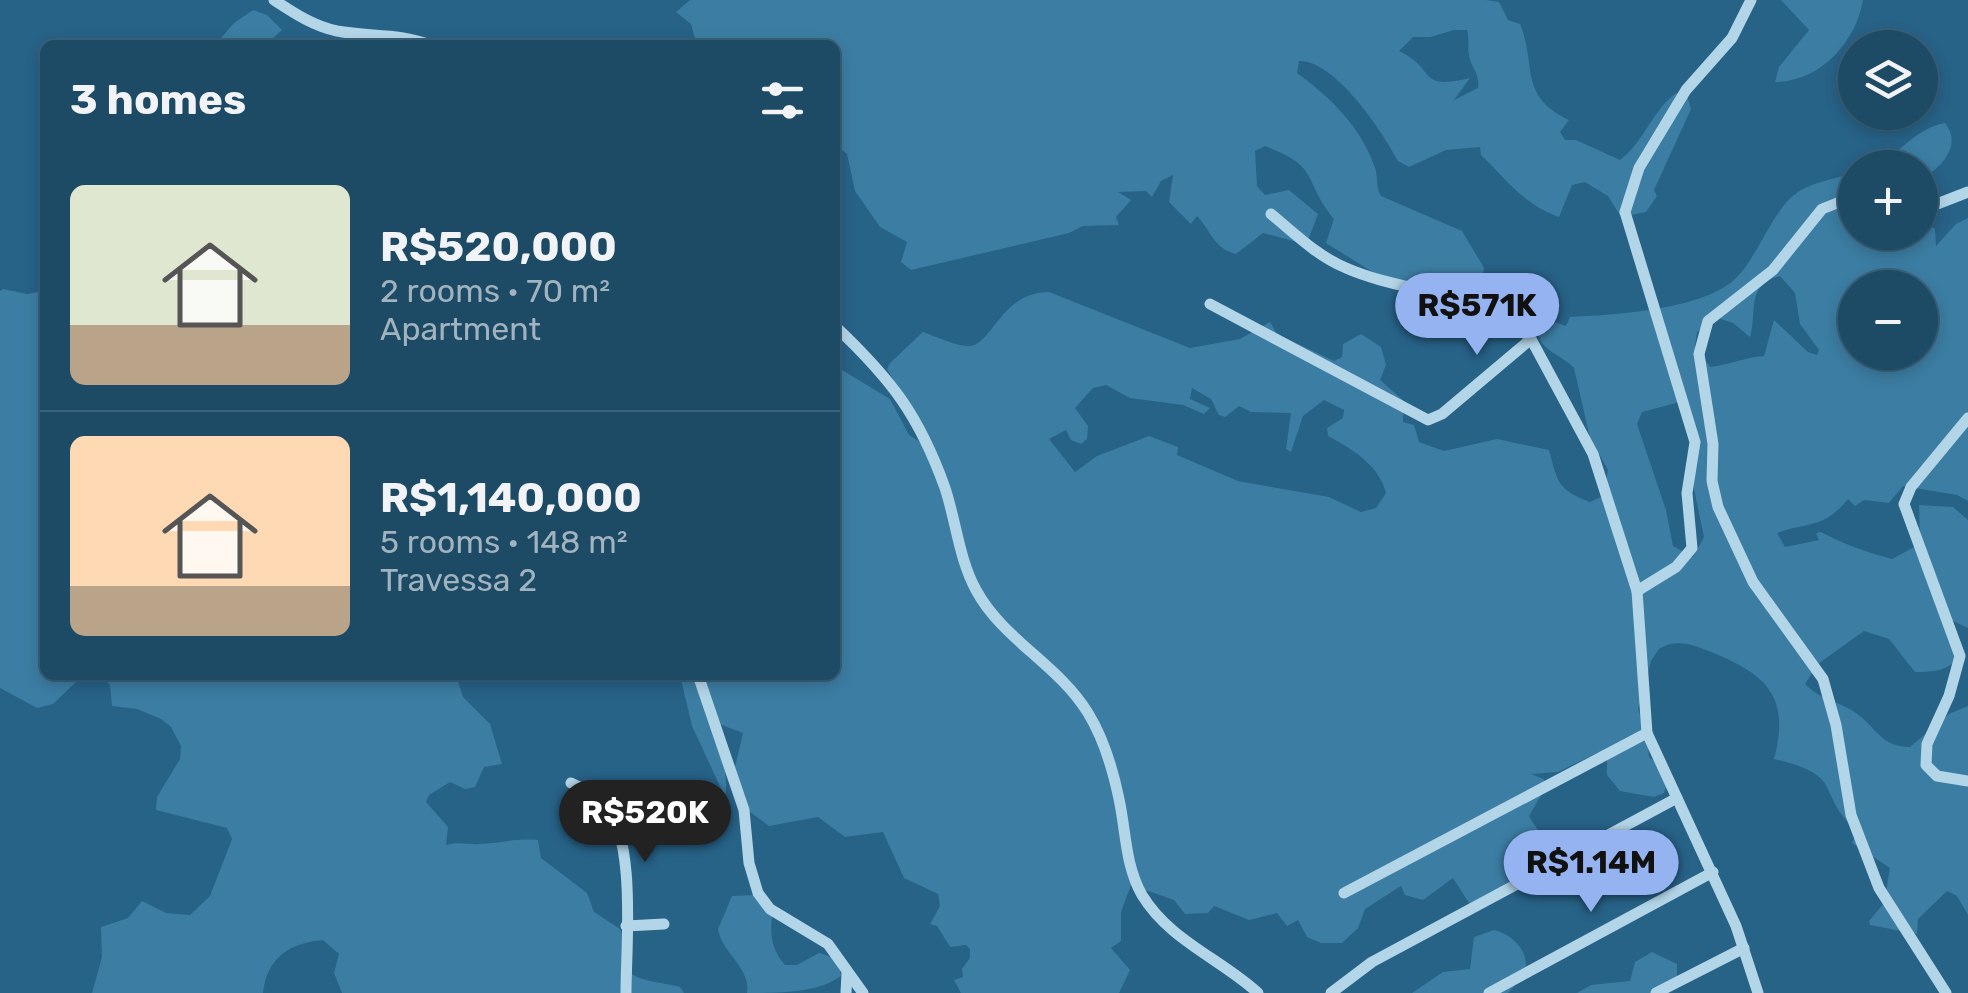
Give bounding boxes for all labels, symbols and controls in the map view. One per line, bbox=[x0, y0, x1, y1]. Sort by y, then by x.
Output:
map controls bbox=[1838, 30, 1938, 370]
button: layers bbox=[1838, 30, 1938, 130]
icon: filters bbox=[755, 73, 810, 128]
text: 3 homes bbox=[70, 75, 246, 125]
button: + bbox=[1838, 150, 1938, 250]
text: R$520,000 bbox=[380, 222, 617, 272]
icon: home bbox=[150, 225, 270, 345]
button: − bbox=[1838, 270, 1938, 370]
text: 2 rooms · 70 m² bbox=[380, 272, 610, 310]
pin: R$571K bbox=[1396, 273, 1558, 358]
text: R$571K bbox=[1417, 286, 1537, 324]
text: Apartment bbox=[380, 310, 541, 348]
text: R$1,140,000 bbox=[380, 473, 642, 523]
icon: home bbox=[150, 476, 270, 596]
text: 5 rooms · 148 m² bbox=[380, 523, 628, 561]
text: Travessa 2 bbox=[380, 561, 537, 599]
pin: R$520K bbox=[564, 780, 726, 865]
text: R$520K bbox=[581, 793, 709, 831]
pin: R$1.14M bbox=[1499, 830, 1683, 915]
text: R$1.14M bbox=[1526, 843, 1656, 881]

